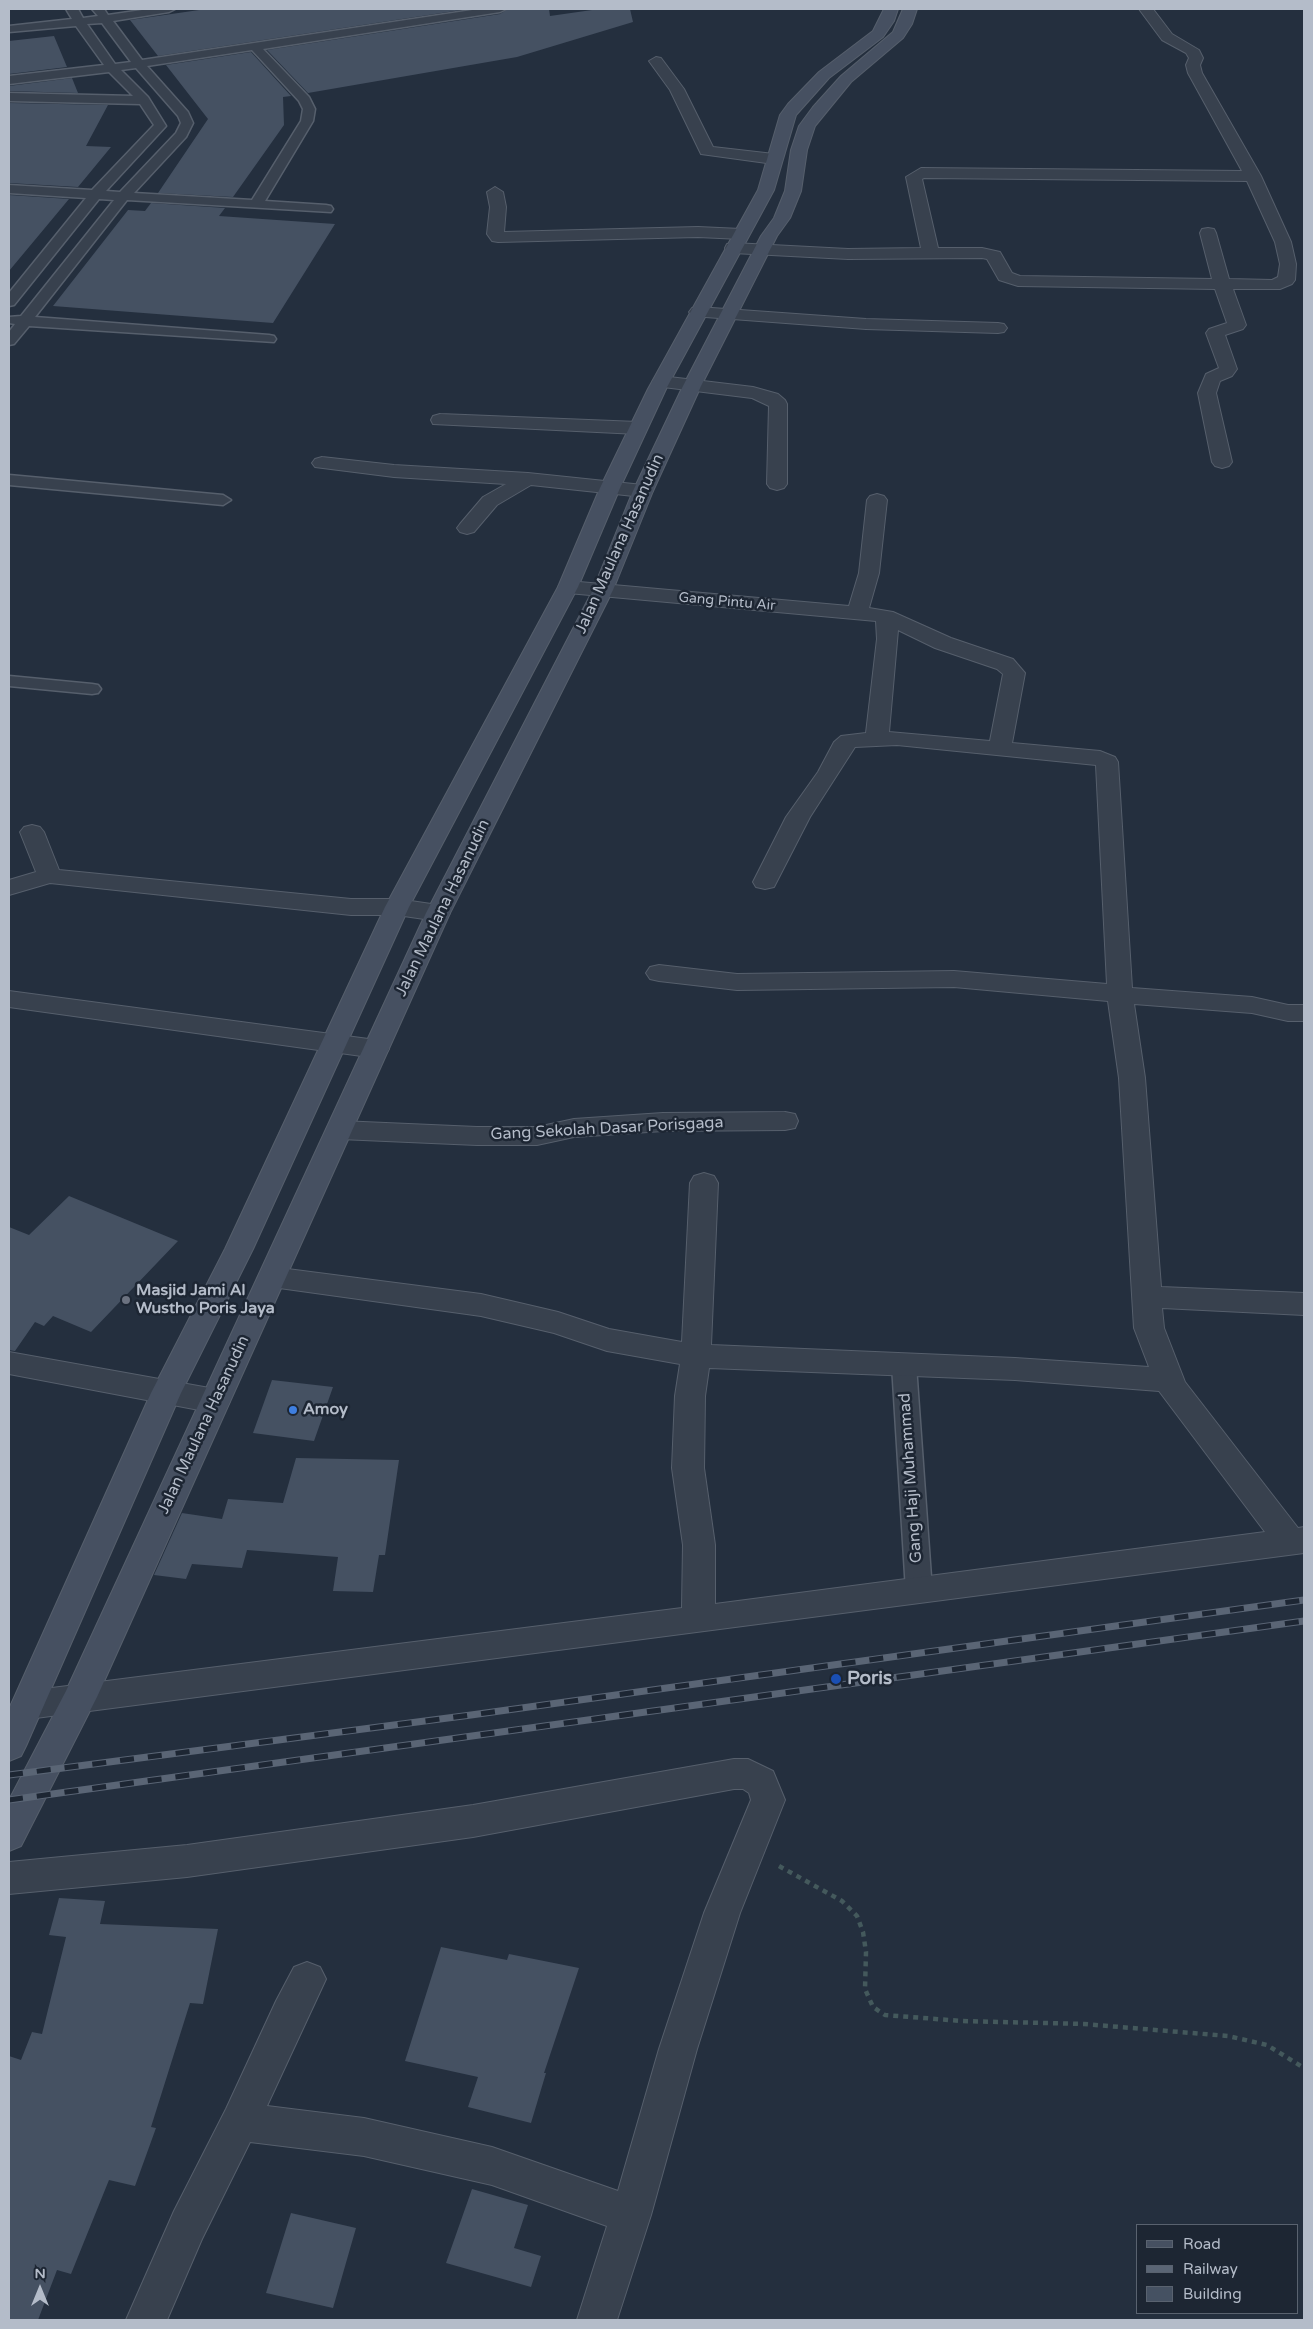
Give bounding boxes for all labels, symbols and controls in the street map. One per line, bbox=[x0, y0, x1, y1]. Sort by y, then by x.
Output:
street label: Jalan Maulana Hasanudin bbox=[572, 451, 668, 637]
street label: Gang Pintu Air bbox=[678, 589, 776, 615]
street label: Jalan Maulana Hasanudin bbox=[392, 816, 494, 1000]
street label: Gang Sekolah Dasar Porisgaga bbox=[490, 1113, 724, 1145]
place label: Masjid Jami Al Wustho Poris Jaya bbox=[136, 1281, 275, 1319]
marker: Masjid Jami Al Wustho Poris Jaya bbox=[120, 1294, 132, 1306]
street label: Jalan Maulana Hasanudin bbox=[154, 1333, 254, 1517]
street label: Gang Haji Muhammad bbox=[895, 1392, 927, 1564]
place label: Amoy bbox=[303, 1400, 348, 1420]
marker: Amoy bbox=[287, 1404, 299, 1416]
place label: Poris bbox=[847, 1668, 892, 1690]
marker: Poris bbox=[829, 1672, 843, 1686]
legend bbox=[1136, 2224, 1298, 2314]
text: Road bbox=[1183, 2235, 1221, 2253]
text: Railway bbox=[1183, 2260, 1238, 2278]
north arrow bbox=[15, 2264, 65, 2314]
text: N bbox=[34, 2265, 46, 2282]
text: Building bbox=[1183, 2285, 1242, 2303]

